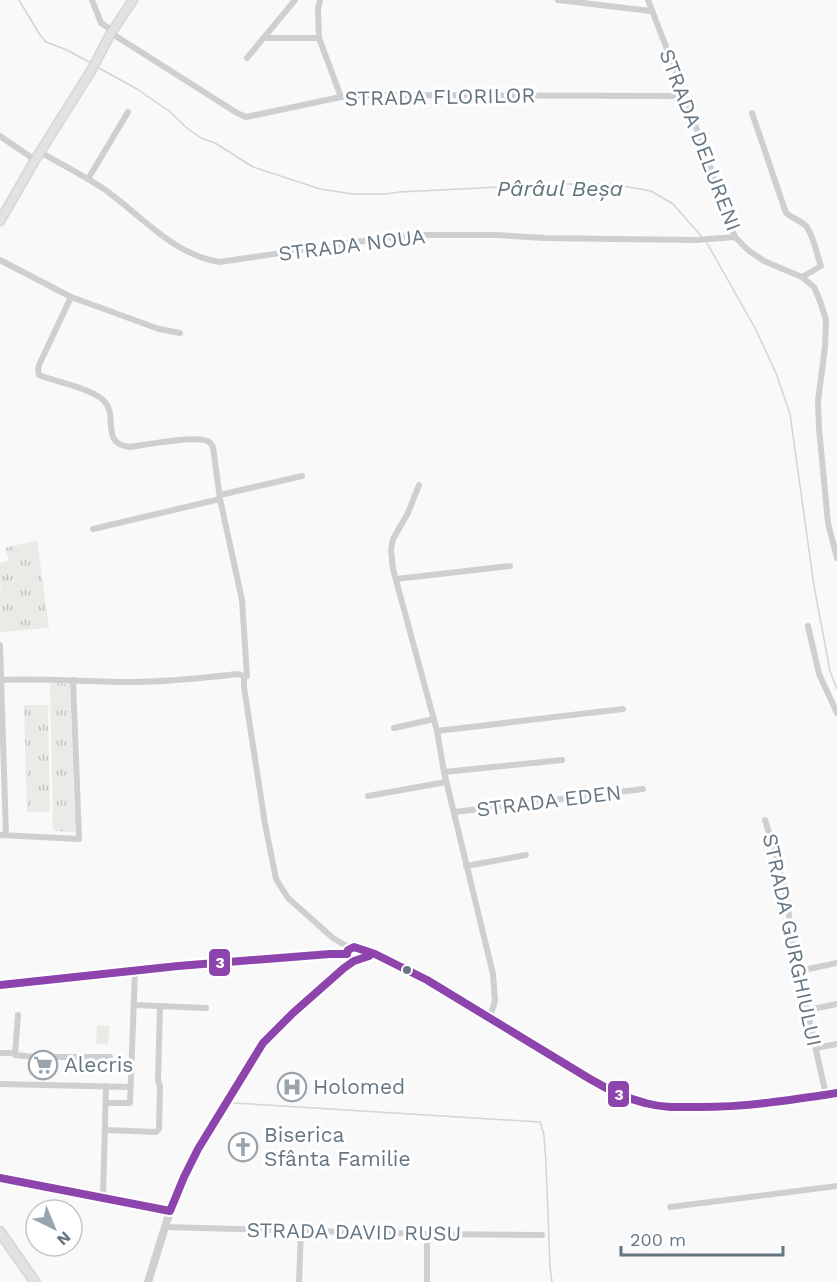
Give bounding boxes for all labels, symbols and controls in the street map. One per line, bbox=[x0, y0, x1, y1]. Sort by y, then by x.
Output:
street label: STRADA DELURENI bbox=[654, 45, 747, 234]
street label: STRADA FLORILOR bbox=[344, 82, 536, 111]
water label: Pârâul Beșa bbox=[497, 176, 623, 201]
street label: STRADA NOUA bbox=[277, 223, 427, 266]
street label: STRADA EDEN bbox=[475, 779, 623, 822]
street label: STRADA GURGHIULUI bbox=[758, 831, 827, 1049]
line badge: 3 bbox=[208, 948, 231, 977]
text: 3 bbox=[215, 953, 225, 972]
unlabelled marker bbox=[401, 964, 413, 976]
supermarket icon: Alecris bbox=[27, 1049, 59, 1081]
place label: Alecris bbox=[64, 1052, 133, 1077]
hospital icon: Holomed bbox=[276, 1071, 308, 1103]
place label: Holomed bbox=[313, 1074, 405, 1099]
line badge: 3 bbox=[607, 1080, 630, 1108]
text: 3 bbox=[614, 1085, 624, 1104]
place label: Biserica Sfânta Familie bbox=[264, 1122, 411, 1171]
church icon: Biserica Sfânta Familie bbox=[227, 1131, 259, 1163]
north arrow bbox=[24, 1198, 84, 1258]
street label: STRADA DAVID RUSU bbox=[246, 1217, 462, 1246]
scale bar bbox=[621, 1219, 783, 1257]
text: N bbox=[53, 1228, 75, 1250]
text: 200 m bbox=[630, 1229, 686, 1250]

